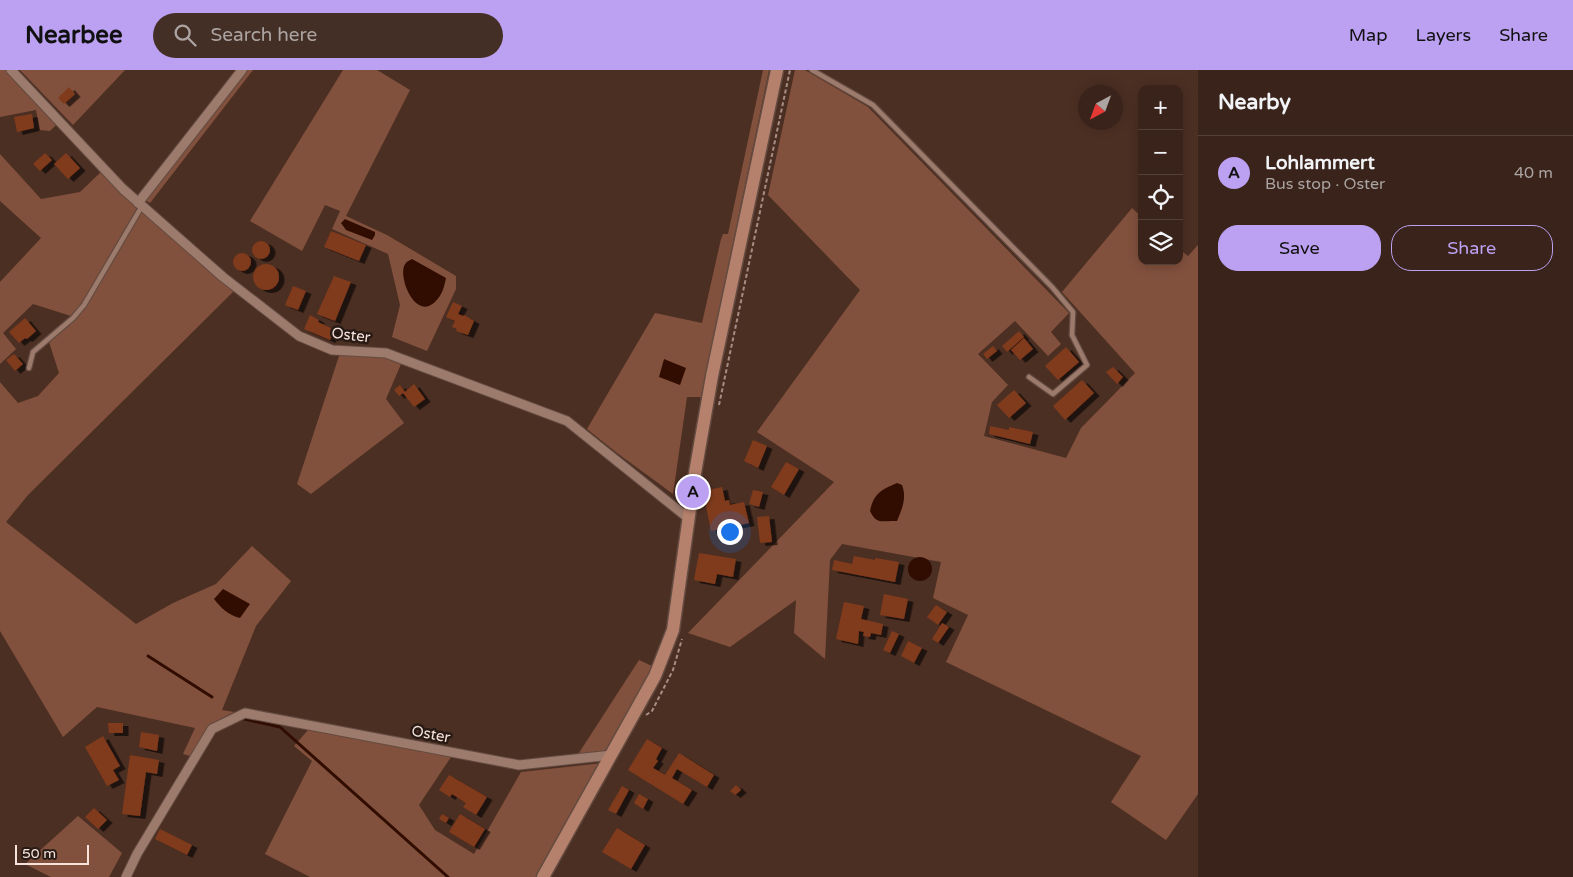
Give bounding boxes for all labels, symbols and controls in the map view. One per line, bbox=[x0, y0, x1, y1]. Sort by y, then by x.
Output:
search box bbox=[153, 13, 503, 58]
text: Nearbee bbox=[25, 21, 123, 50]
icon: search bbox=[171, 21, 199, 49]
text: Search here bbox=[211, 24, 317, 46]
text: Map bbox=[1349, 24, 1388, 46]
text: Layers bbox=[1416, 24, 1471, 46]
text: Share bbox=[1499, 24, 1548, 46]
north arrow bbox=[1078, 85, 1123, 130]
map controls bbox=[1138, 85, 1183, 265]
button: + bbox=[1138, 85, 1183, 130]
text: Nearby bbox=[1218, 90, 1291, 115]
button: − bbox=[1138, 130, 1183, 175]
text: Lohlammert bbox=[1265, 152, 1375, 174]
text: A bbox=[1228, 163, 1240, 183]
text: 40 m bbox=[1514, 163, 1553, 183]
text: Bus stop · Oster bbox=[1265, 174, 1385, 194]
button: locate bbox=[1138, 175, 1183, 220]
button: layers bbox=[1138, 220, 1183, 265]
button: Save bbox=[1218, 225, 1381, 271]
button: Share bbox=[1391, 225, 1553, 271]
street label: Oster bbox=[331, 324, 372, 346]
pin: A bbox=[677, 473, 709, 511]
your location bbox=[717, 519, 743, 545]
street label: Oster bbox=[410, 721, 452, 747]
scale bar bbox=[15, 842, 89, 865]
text: 50 m bbox=[22, 845, 56, 862]

